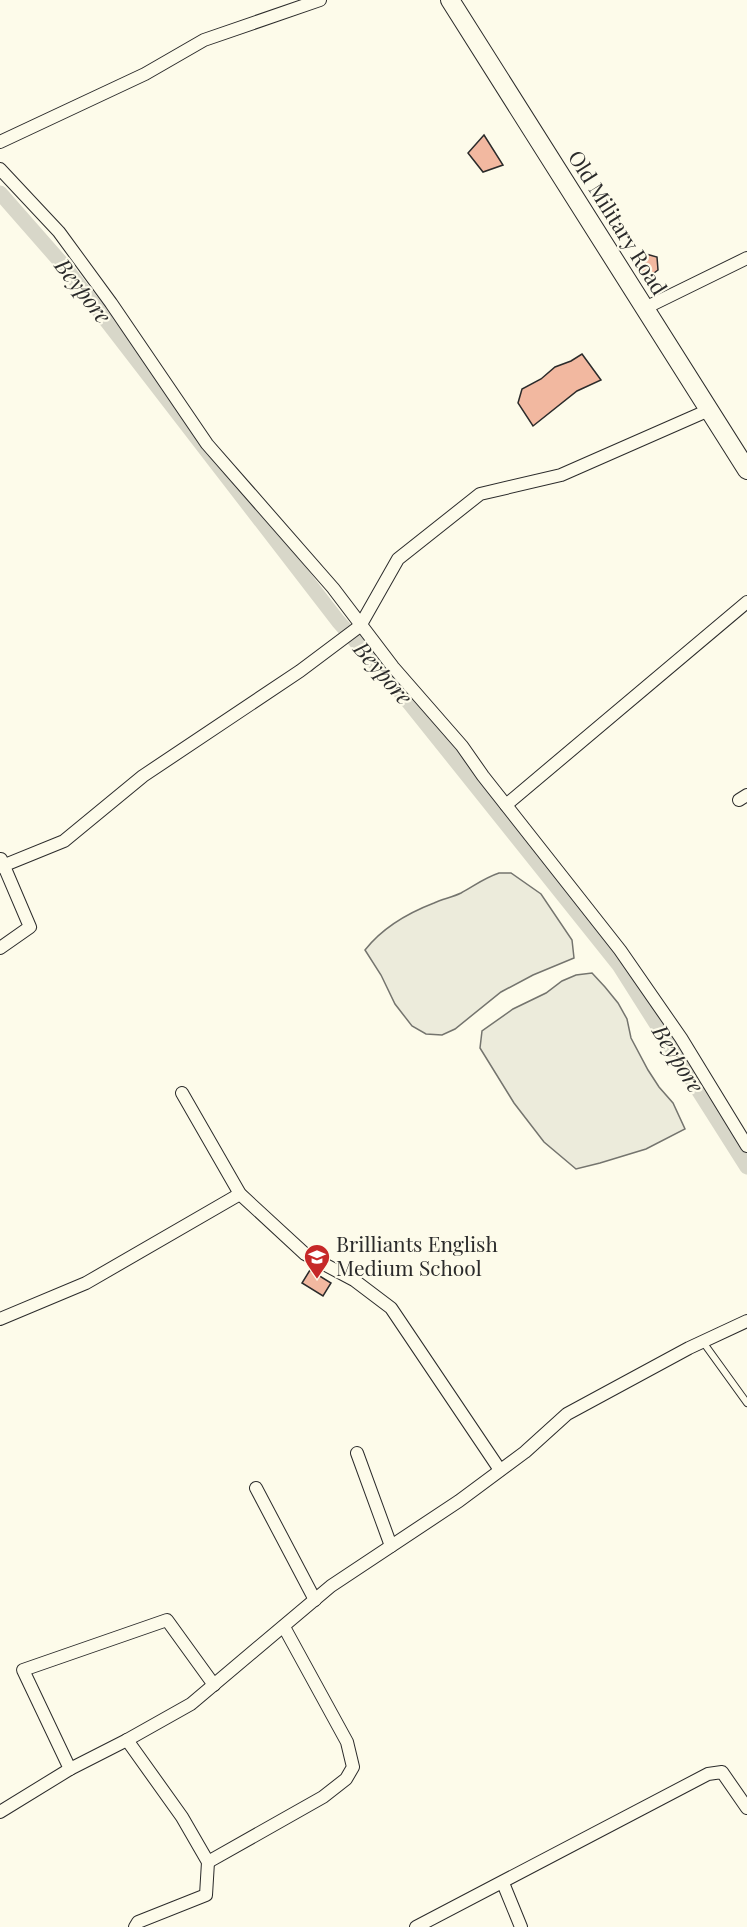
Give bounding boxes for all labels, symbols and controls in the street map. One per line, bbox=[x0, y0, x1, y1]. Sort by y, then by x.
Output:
street label: Old Military Road bbox=[563, 144, 674, 300]
water label: Beypore bbox=[48, 251, 119, 330]
water label: Beypore bbox=[347, 633, 420, 711]
water label: Beypore bbox=[646, 1018, 712, 1099]
place label: Brilliants English Medium School bbox=[336, 1229, 498, 1281]
school or university icon: Brilliants English Medium School bbox=[302, 1242, 332, 1280]

